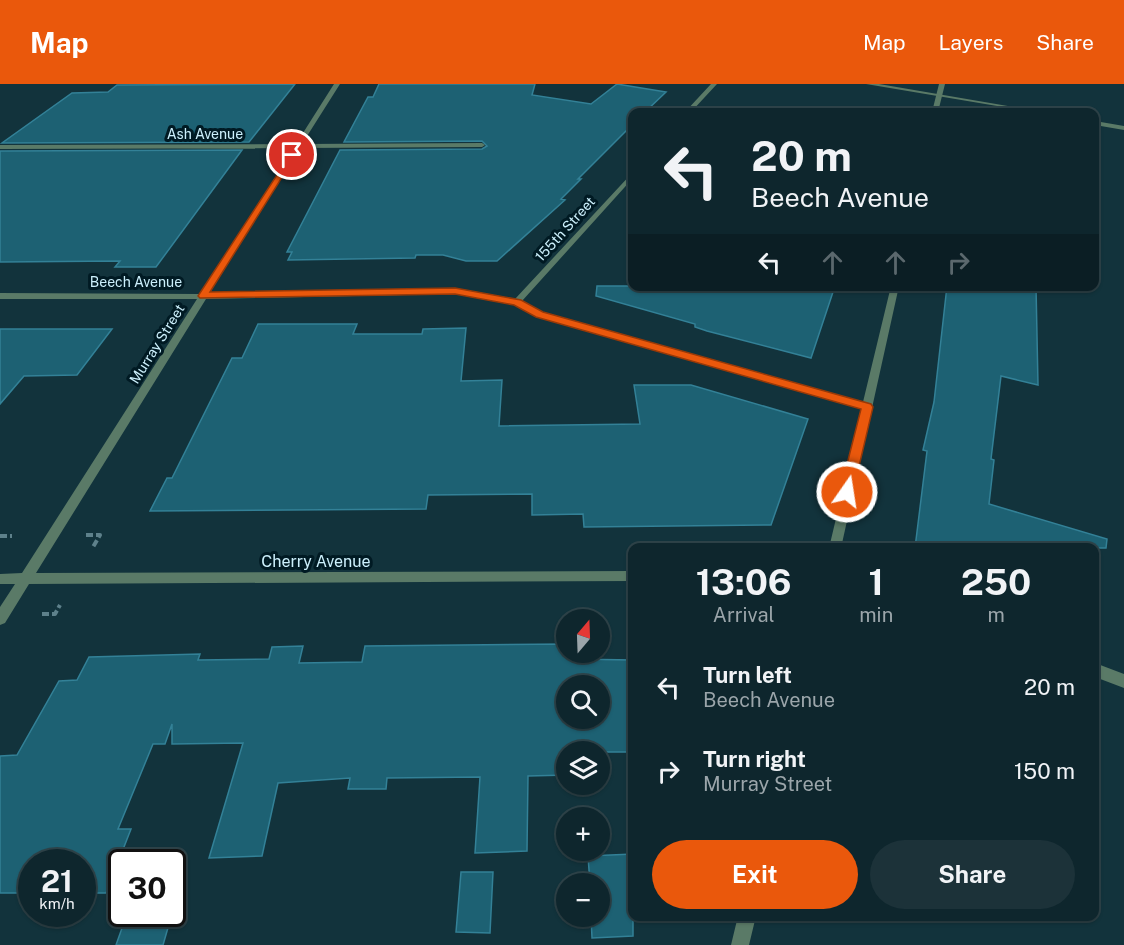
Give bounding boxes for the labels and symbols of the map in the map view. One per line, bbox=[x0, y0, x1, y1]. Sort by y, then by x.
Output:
street label: Ash Avenue bbox=[167, 126, 243, 142]
pin bbox=[266, 129, 317, 180]
street label: 155th Street bbox=[532, 193, 598, 265]
street label: Beech Avenue bbox=[90, 274, 182, 290]
street label: Murray Street bbox=[126, 301, 188, 387]
position arrow bbox=[815, 460, 879, 524]
street label: Cherry Avenue bbox=[261, 552, 371, 571]
north arrow bbox=[556, 609, 610, 663]
speed limit sign: 30 bbox=[108, 849, 186, 927]

